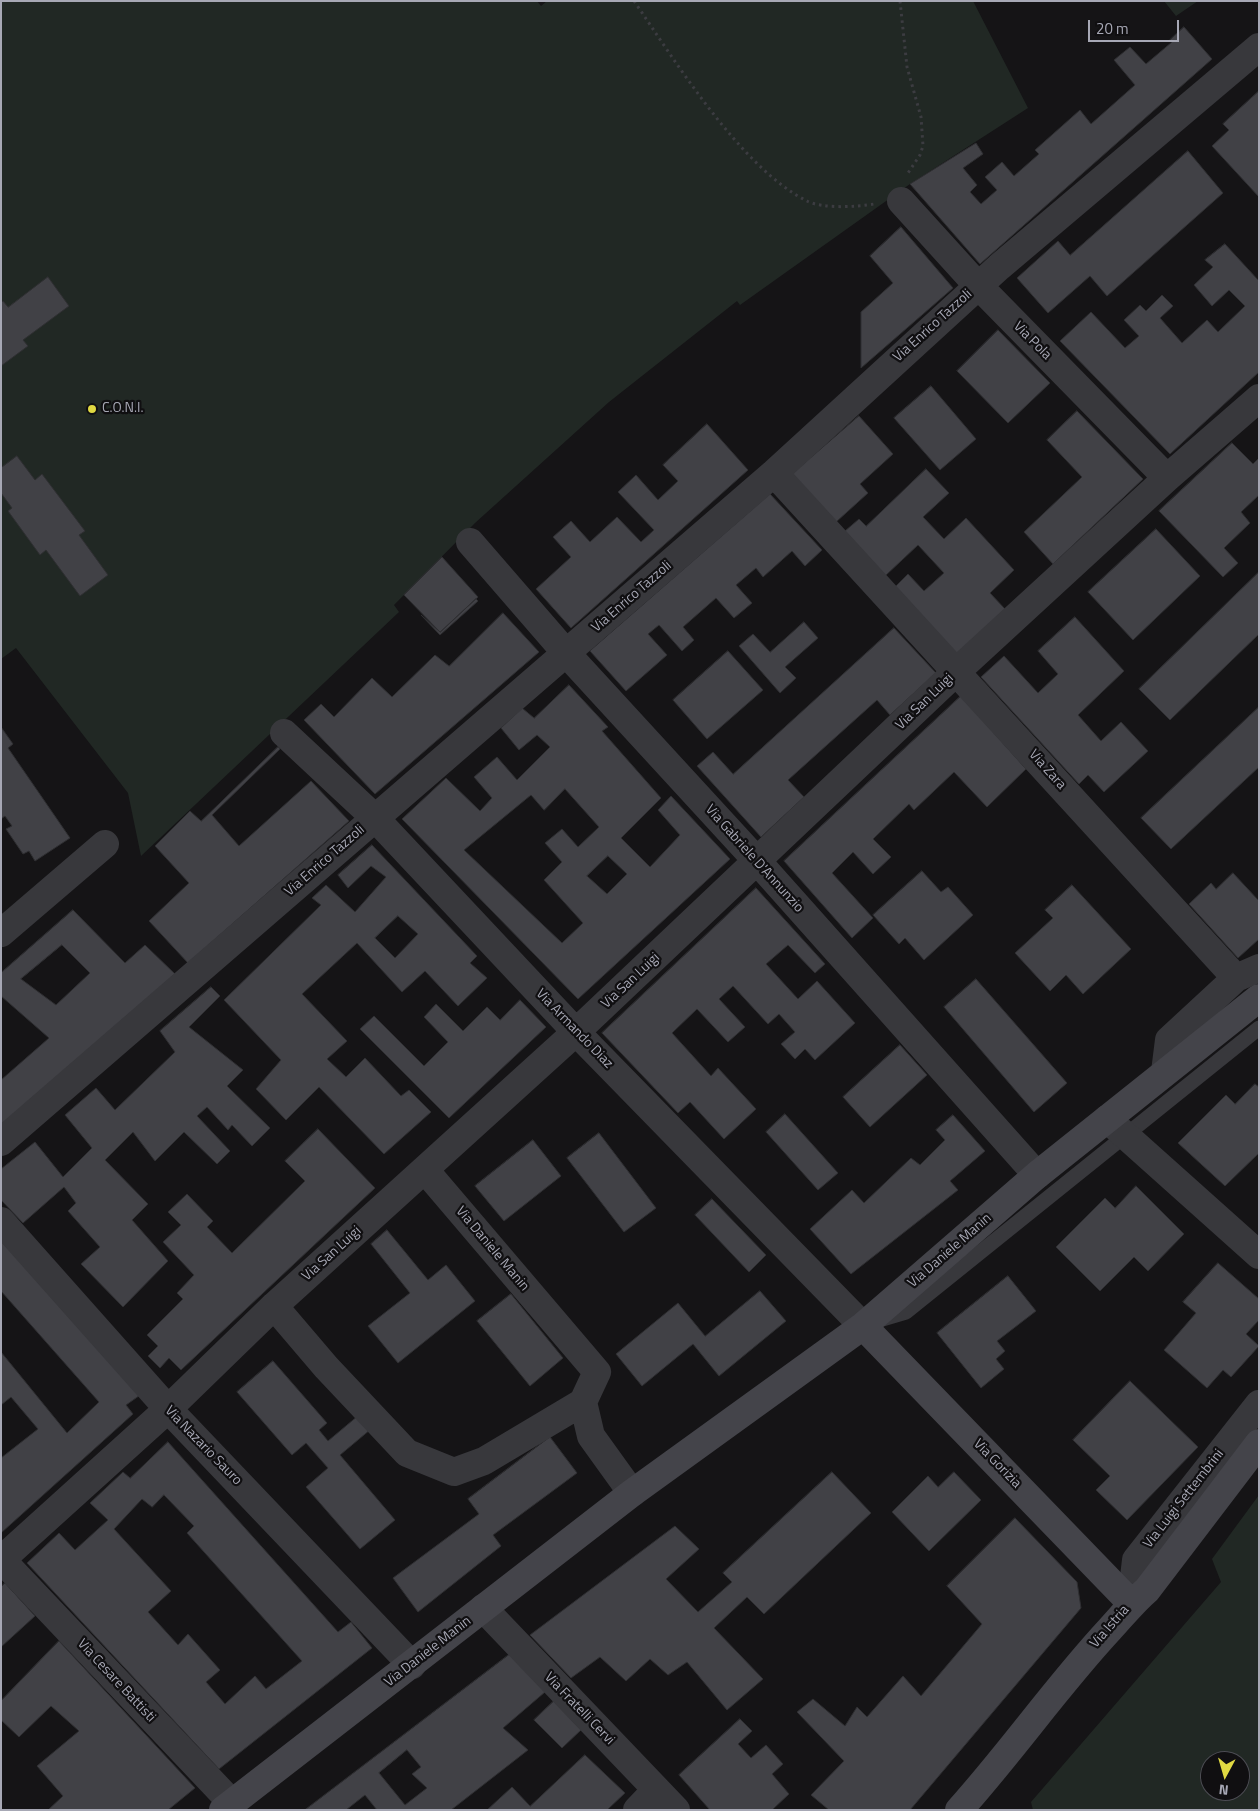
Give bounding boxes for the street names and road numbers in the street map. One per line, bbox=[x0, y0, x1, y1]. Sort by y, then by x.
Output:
street label: Via Enrico Tazzoli bbox=[890, 286, 976, 366]
street label: Via Pola bbox=[1009, 318, 1055, 364]
street label: Via Enrico Tazzoli bbox=[589, 558, 675, 636]
street label: Via San Luigi bbox=[893, 670, 957, 734]
street label: Via Zara bbox=[1025, 747, 1069, 793]
street label: Via Gabriele D'Annunzio bbox=[701, 802, 807, 916]
street label: Via Enrico Tazzoli bbox=[282, 822, 368, 900]
street label: Via San Luigi bbox=[598, 950, 664, 1012]
street label: Via Armando Diaz bbox=[532, 986, 616, 1072]
street label: Via Daniele Manin bbox=[452, 1203, 532, 1295]
street label: Via Daniele Manin bbox=[905, 1210, 995, 1292]
street label: Via San Luigi bbox=[299, 1223, 365, 1285]
street label: Via Nazario Sauro bbox=[161, 1403, 245, 1489]
street label: Via Gorizia bbox=[970, 1436, 1024, 1492]
street label: Via Luigi Settembrini bbox=[1140, 1446, 1228, 1552]
street label: Via Istria bbox=[1087, 1602, 1133, 1652]
street label: Via Daniele Manin bbox=[381, 1613, 475, 1691]
street label: Via Cesare Battisti bbox=[73, 1636, 159, 1726]
street label: Via Fratelli Cervi bbox=[540, 1669, 618, 1749]

